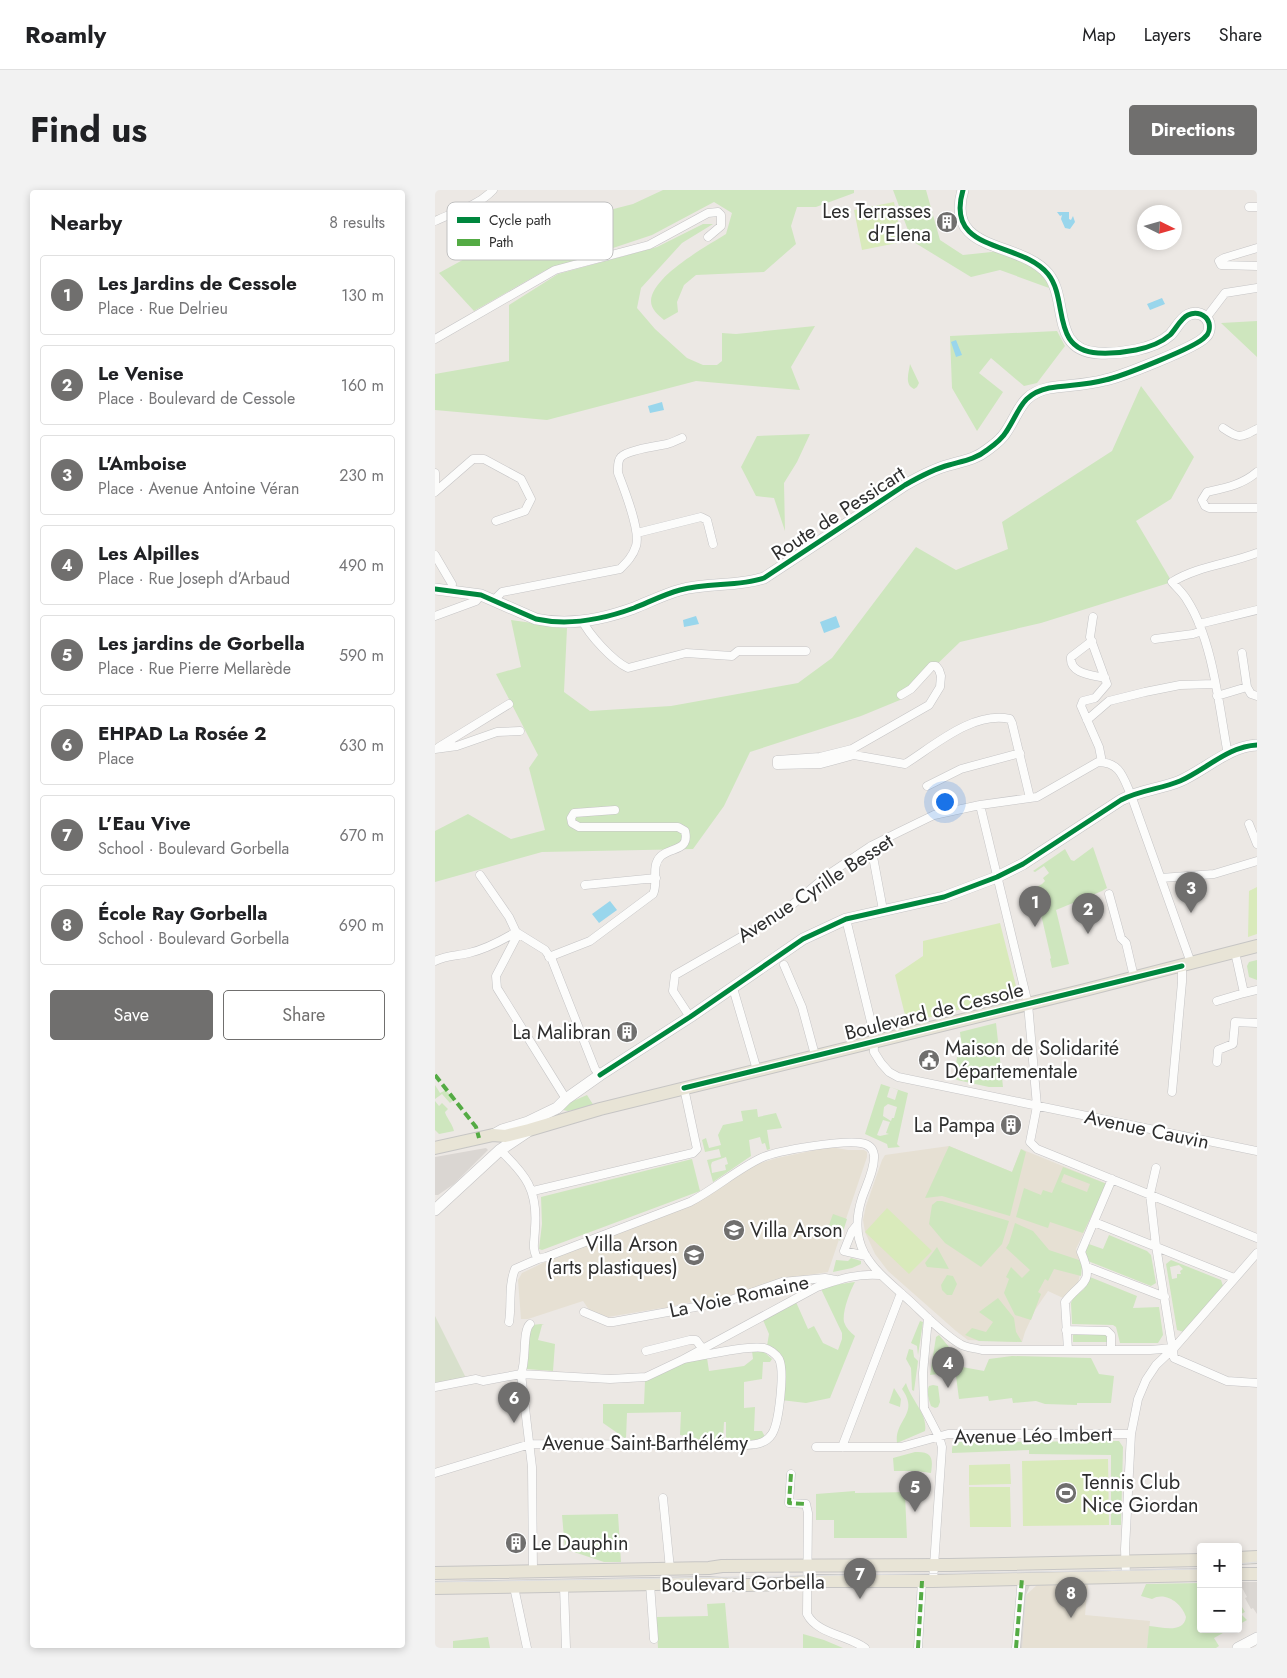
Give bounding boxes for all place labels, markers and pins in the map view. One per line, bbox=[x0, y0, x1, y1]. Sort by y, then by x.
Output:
place label: Les Terrasses d'Elena bbox=[822, 197, 931, 249]
building icon: Les Terrasses d'Elena bbox=[935, 210, 959, 234]
pin: 3 bbox=[1175, 872, 1207, 913]
pin: 1 bbox=[1019, 886, 1051, 927]
pin: 2 bbox=[1072, 893, 1104, 934]
place label: La Malibran bbox=[512, 1018, 611, 1047]
building icon: La Malibran bbox=[615, 1020, 639, 1044]
place label: Maison de Solidarité Départementale bbox=[945, 1034, 1119, 1086]
public building icon: Maison de Solidarité Départementale bbox=[917, 1048, 941, 1072]
place label: La Pampa bbox=[914, 1111, 995, 1140]
building icon: La Pampa bbox=[999, 1113, 1023, 1137]
place label: Villa Arson bbox=[750, 1216, 843, 1245]
school or university icon: Villa Arson bbox=[722, 1218, 746, 1242]
place label: Villa Arson (arts plastiques) bbox=[546, 1230, 678, 1282]
school or university icon: Villa Arson (arts plastiques) bbox=[682, 1243, 706, 1267]
pin: 4 bbox=[932, 1347, 964, 1388]
pin: 6 bbox=[498, 1382, 530, 1423]
place label: Tennis Club Nice Giordan bbox=[1082, 1468, 1199, 1520]
pin: 5 bbox=[899, 1471, 931, 1512]
sports icon: Tennis Club Nice Giordan bbox=[1054, 1481, 1078, 1505]
place label: Le Dauphin bbox=[532, 1529, 629, 1558]
building icon: Le Dauphin bbox=[504, 1531, 528, 1555]
pin: 7 bbox=[844, 1558, 876, 1599]
pin: 8 bbox=[1055, 1577, 1087, 1618]

